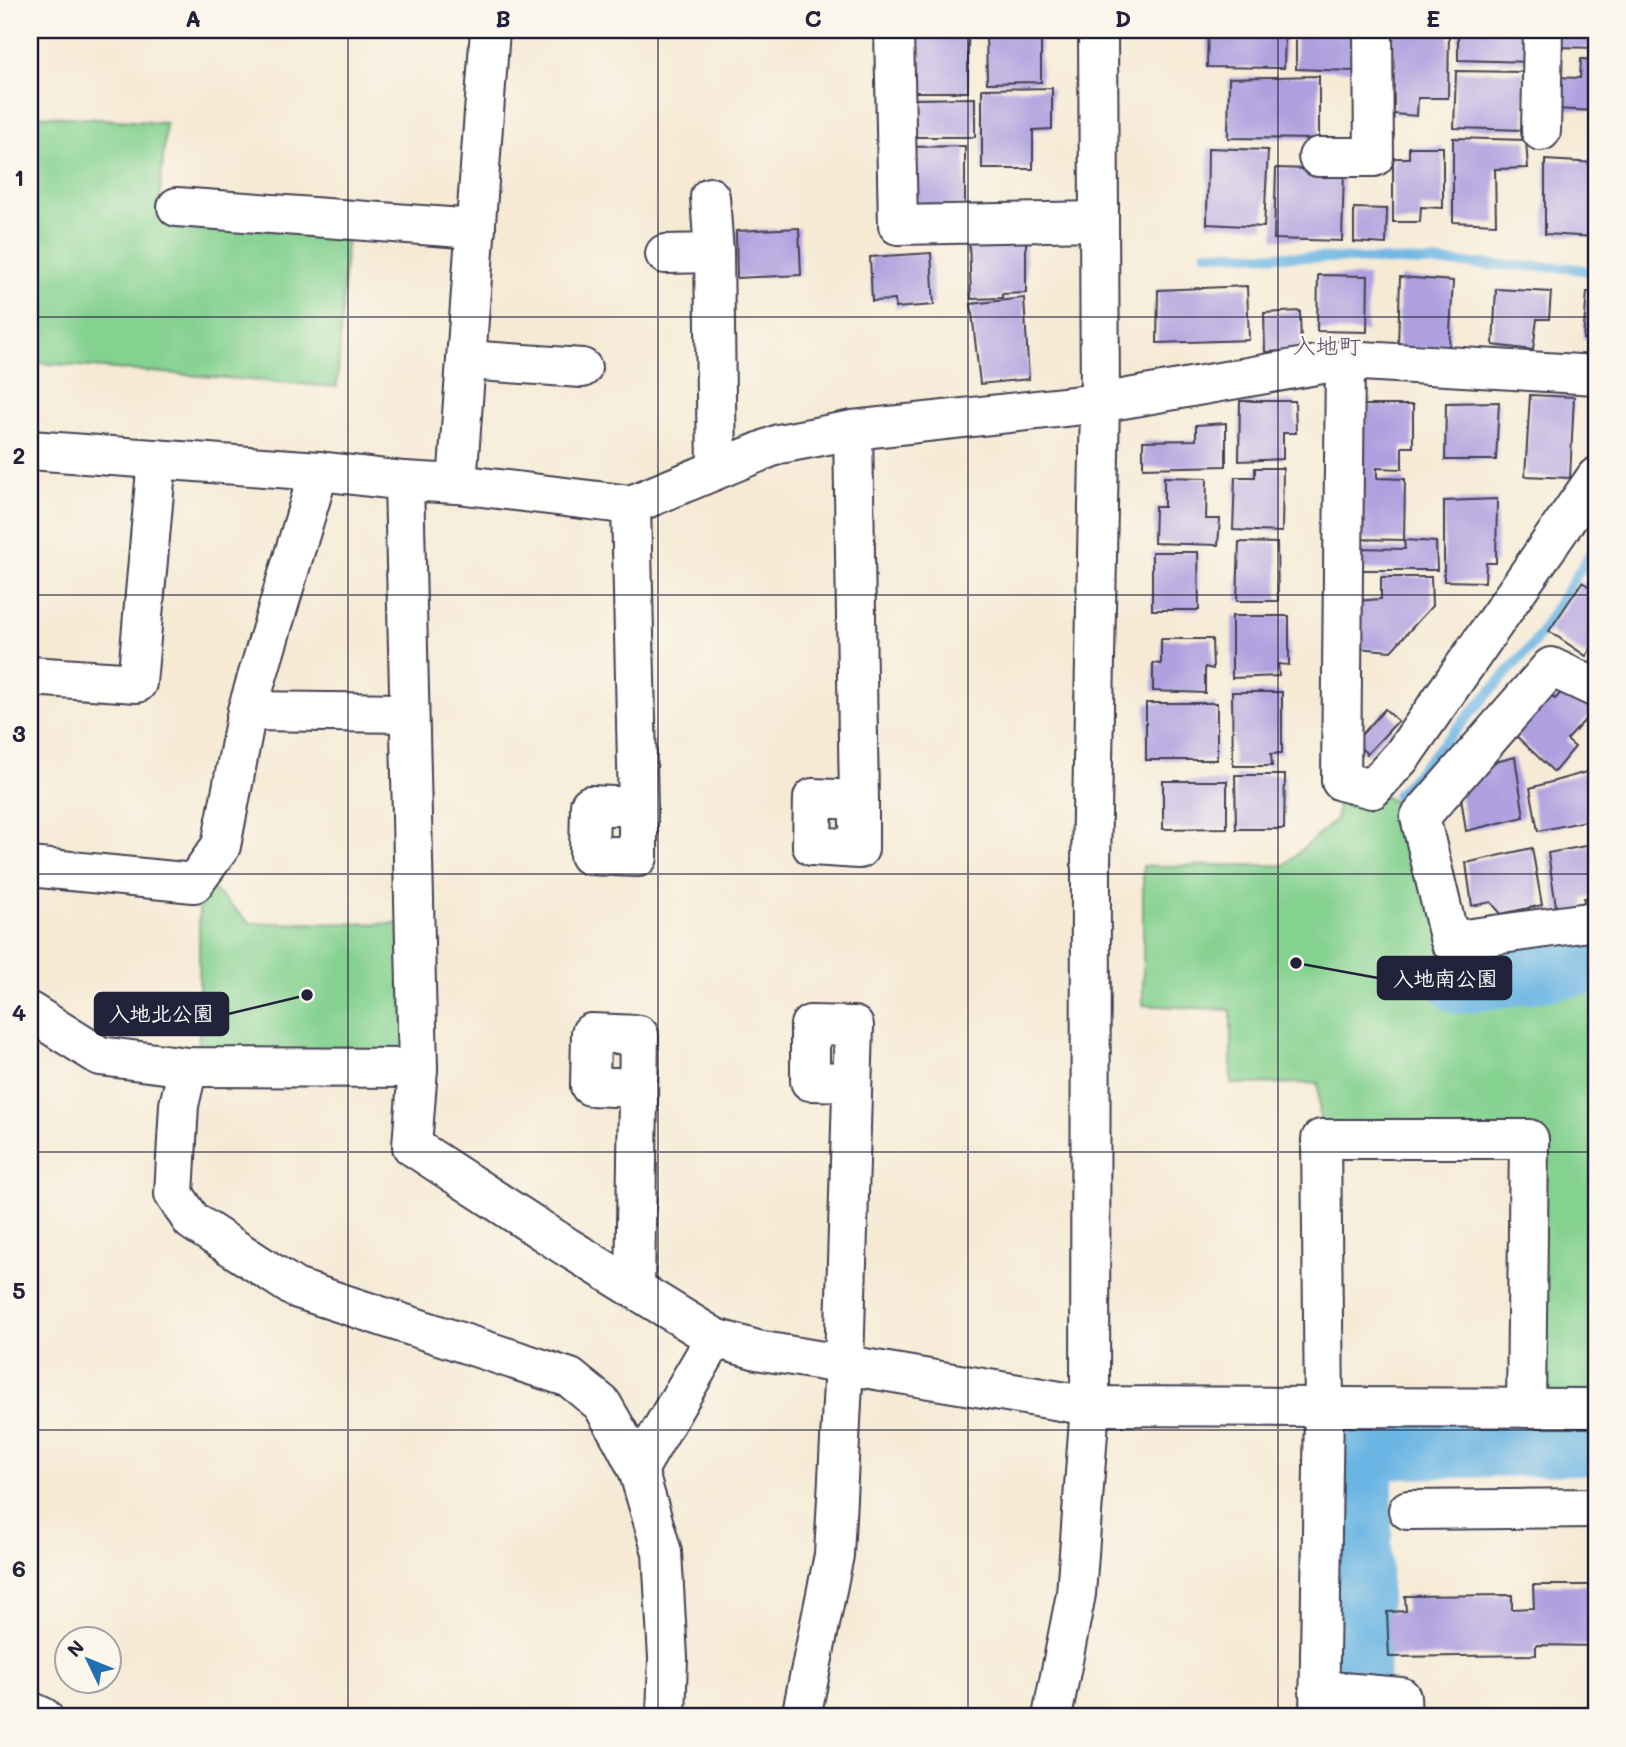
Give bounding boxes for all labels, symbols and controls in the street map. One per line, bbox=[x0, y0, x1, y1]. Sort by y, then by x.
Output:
text: A bbox=[185, 3, 201, 33]
text: B bbox=[495, 3, 511, 33]
text: C bbox=[804, 3, 822, 33]
text: D bbox=[1115, 3, 1131, 33]
text: E bbox=[1426, 3, 1440, 33]
text: 1 bbox=[14, 162, 24, 192]
district label: 入地町 bbox=[1293, 330, 1362, 360]
text: 2 bbox=[13, 440, 25, 470]
text: 3 bbox=[12, 718, 26, 748]
callout: 入地南公園 bbox=[1378, 957, 1511, 999]
text: 入地南公園 bbox=[1393, 964, 1498, 991]
callout: 入地北公園 bbox=[95, 993, 228, 1035]
text: 4 bbox=[12, 997, 26, 1027]
text: 入地北公園 bbox=[109, 999, 214, 1026]
text: 5 bbox=[12, 1275, 26, 1305]
text: 6 bbox=[12, 1553, 26, 1583]
north arrow bbox=[52, 1624, 122, 1694]
text: N bbox=[61, 1634, 89, 1662]

